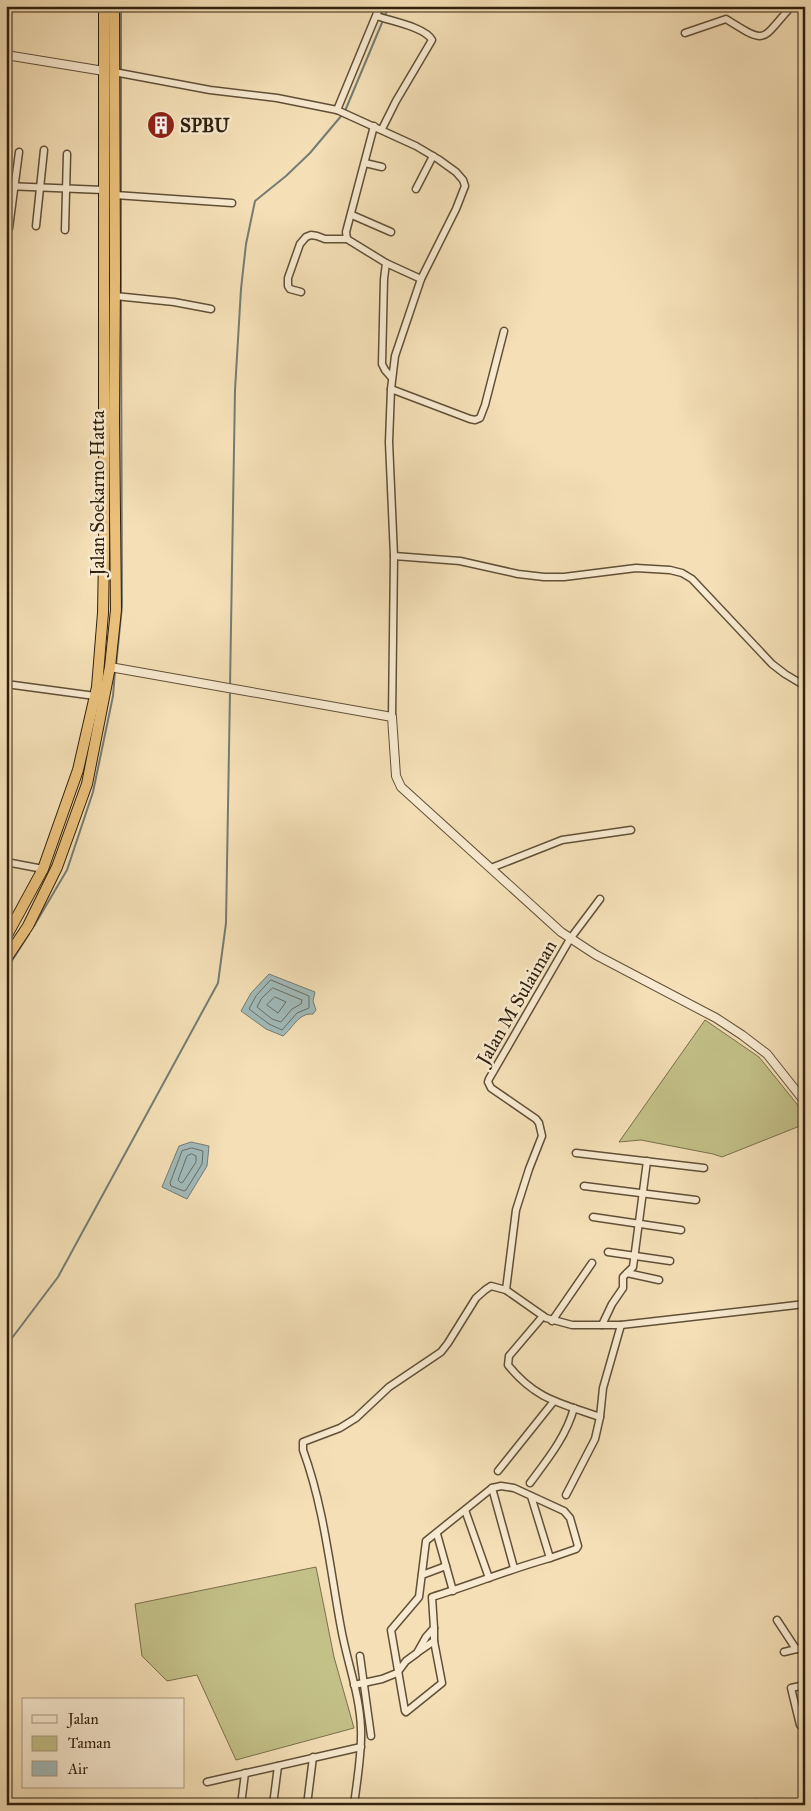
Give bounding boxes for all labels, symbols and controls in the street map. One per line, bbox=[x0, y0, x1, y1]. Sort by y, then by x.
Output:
building icon: SPBU bbox=[146, 110, 176, 140]
place label: SPBU bbox=[180, 114, 230, 137]
street label: Jalan Soekarno Hatta bbox=[86, 409, 110, 578]
street label: Jalan M Sulaiman bbox=[470, 936, 562, 1071]
legend bbox=[22, 1698, 185, 1788]
text: Jalan bbox=[66, 1710, 99, 1729]
text: Taman bbox=[68, 1734, 111, 1752]
text: Air bbox=[67, 1760, 88, 1778]

